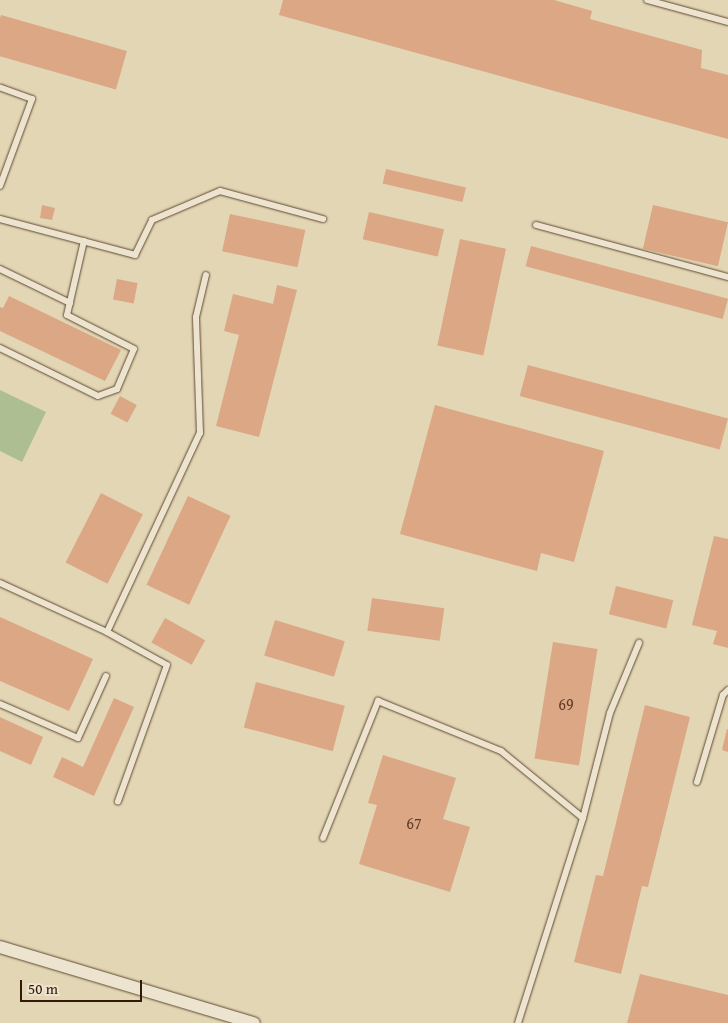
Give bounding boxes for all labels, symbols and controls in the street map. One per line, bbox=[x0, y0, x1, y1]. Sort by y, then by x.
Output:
house number: 69 bbox=[558, 694, 574, 714]
house number: 67 bbox=[406, 813, 422, 833]
scale bar bbox=[22, 970, 145, 1002]
text: 50 m bbox=[28, 978, 58, 999]

